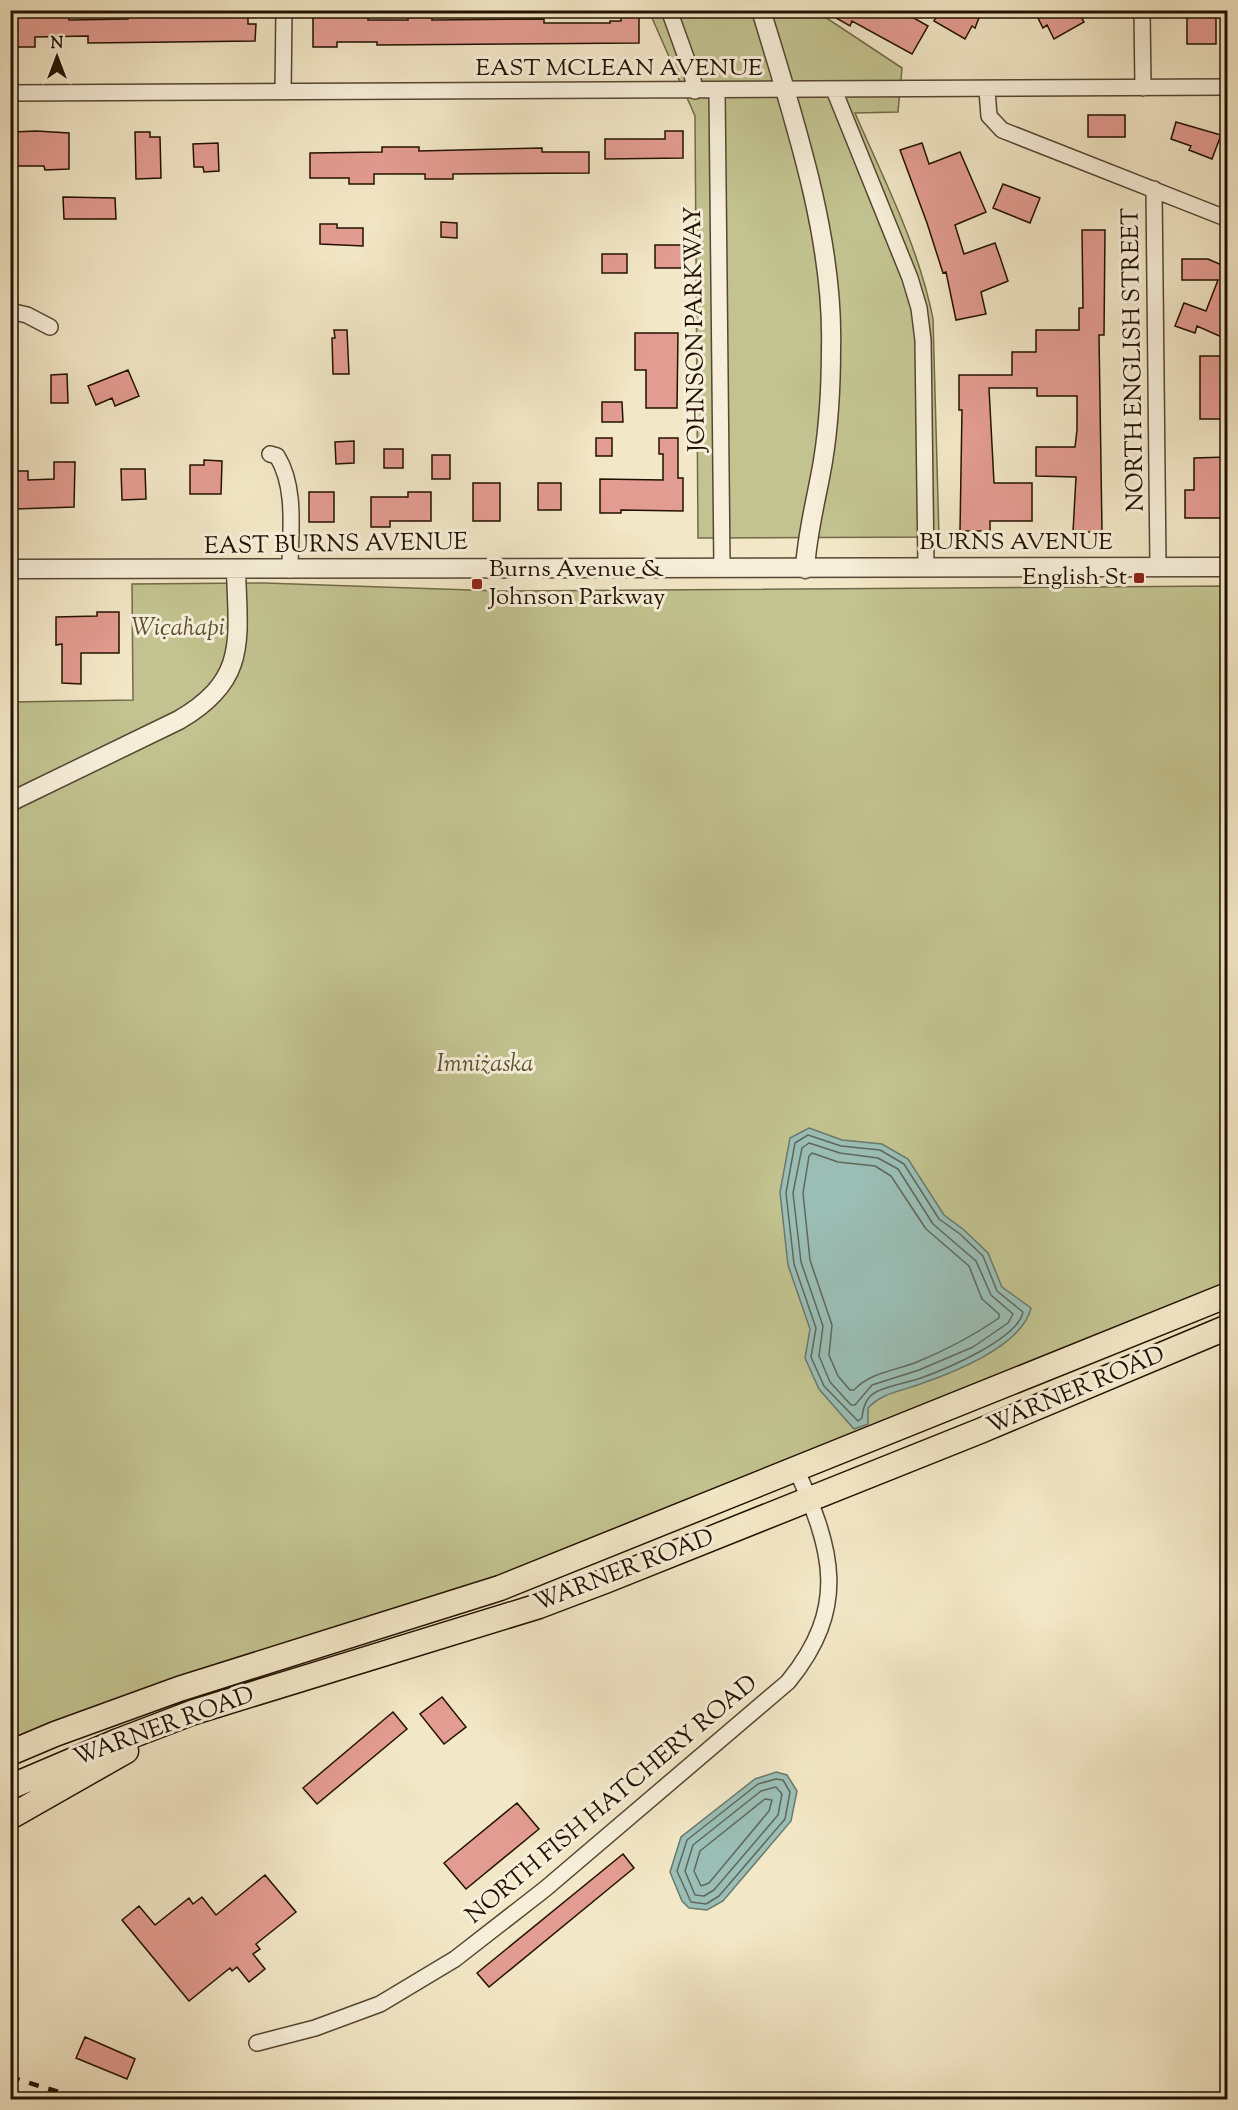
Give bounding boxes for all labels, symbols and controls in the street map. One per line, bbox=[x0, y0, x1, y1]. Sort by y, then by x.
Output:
north arrow bbox=[27, 27, 87, 87]
text: N bbox=[51, 33, 64, 56]
street label: EAST MCLEAN AVENUE bbox=[476, 52, 763, 86]
street label: JOHNSON PARKWAY bbox=[677, 206, 715, 454]
street label: NORTH ENGLISH STREET bbox=[1114, 208, 1154, 512]
street label: EAST BURNS AVENUE bbox=[204, 526, 469, 564]
street label: BURNS AVENUE bbox=[919, 526, 1113, 560]
place label: Burns Avenue & Johnson Parkway bbox=[487, 553, 665, 615]
place label: English St bbox=[1022, 561, 1127, 595]
marker: English St bbox=[1132, 571, 1146, 585]
marker: Burns Avenue & Johnson Parkway bbox=[470, 577, 484, 591]
park label: Wic̣aḣapi bbox=[131, 612, 225, 646]
park label: Imniżaska bbox=[437, 1048, 533, 1082]
street label: WARNER ROAD bbox=[982, 1338, 1170, 1444]
street label: WARNER ROAD bbox=[529, 1521, 719, 1621]
street label: NORTH FISH HATCHERY ROAD bbox=[459, 1667, 765, 1933]
street label: WARNER ROAD bbox=[69, 1678, 259, 1776]

